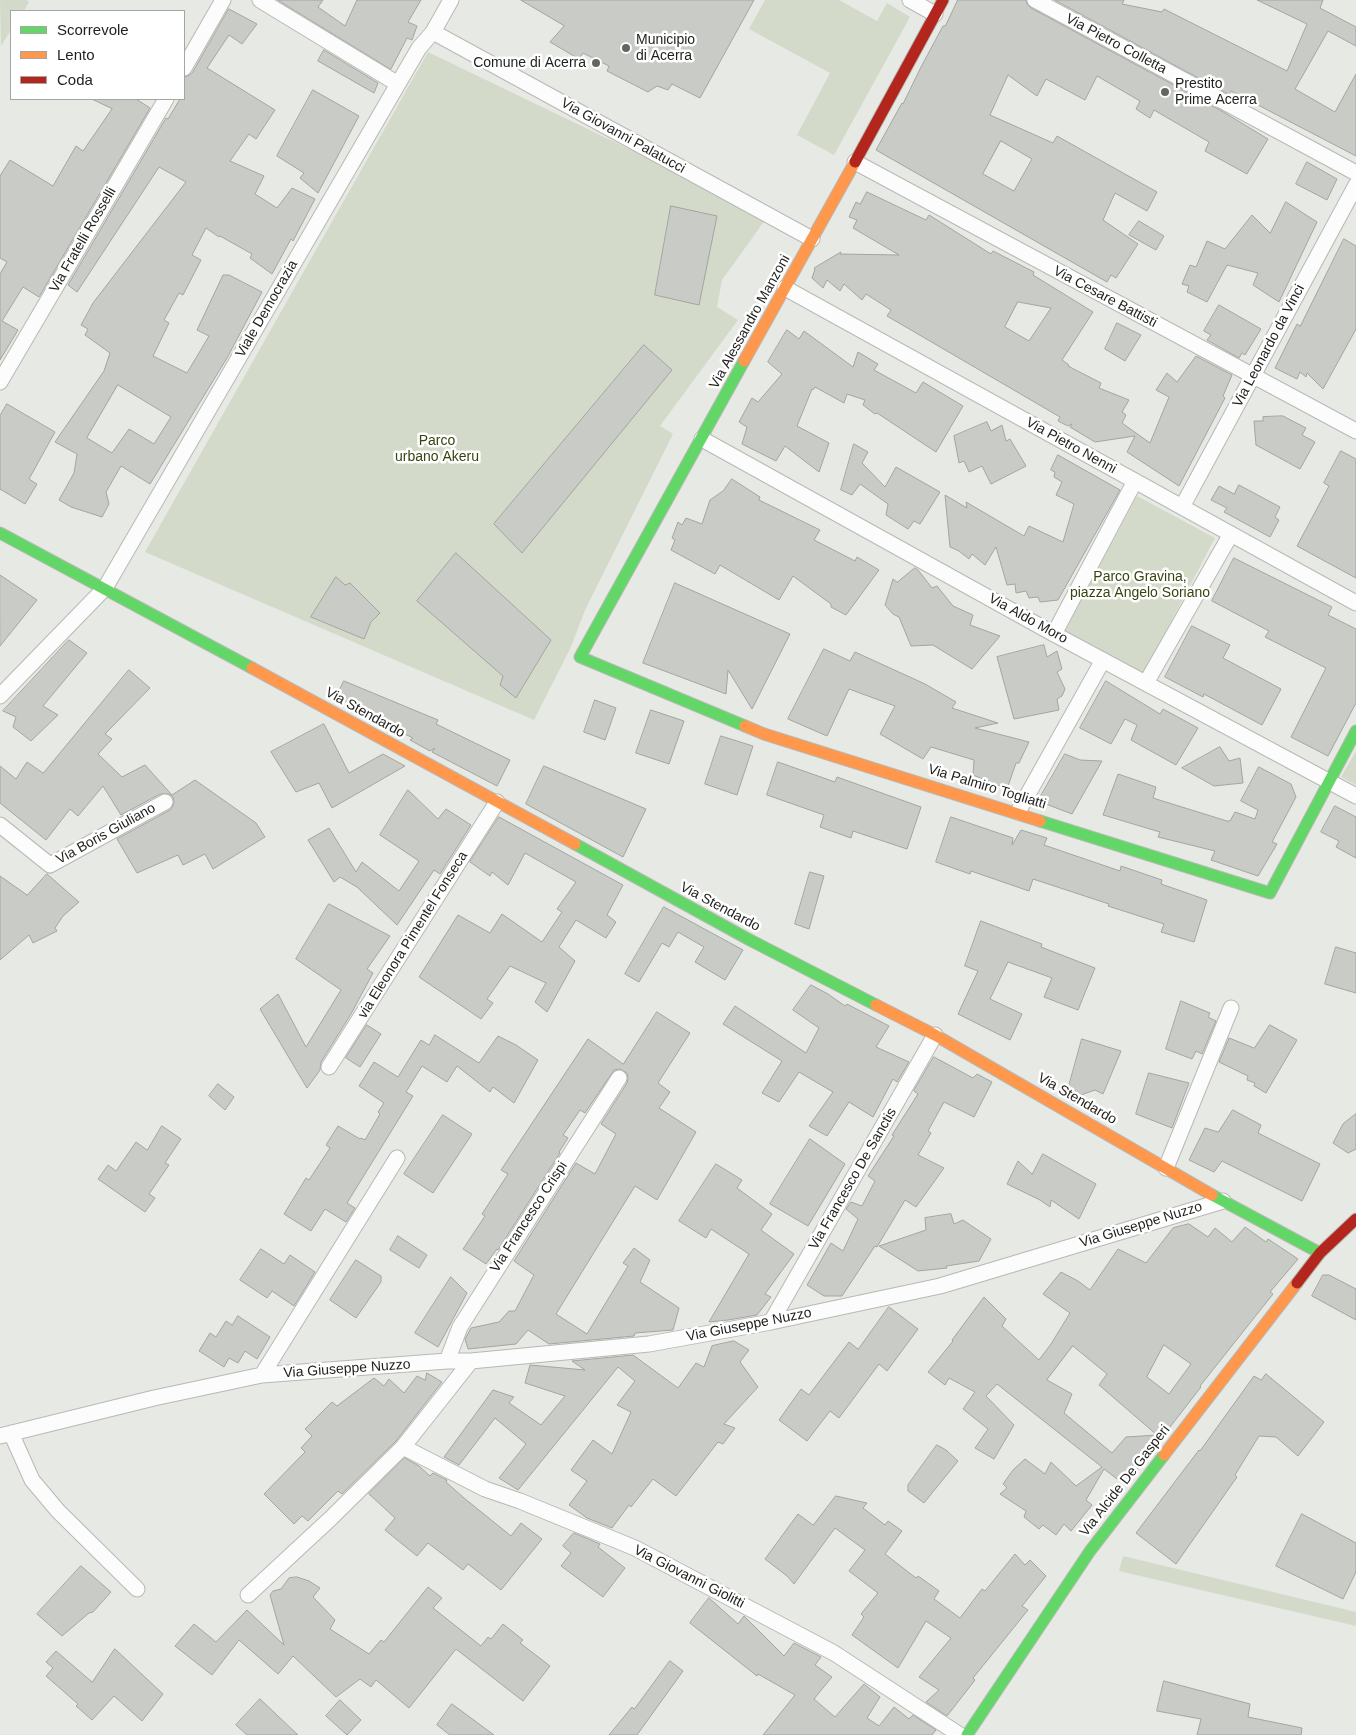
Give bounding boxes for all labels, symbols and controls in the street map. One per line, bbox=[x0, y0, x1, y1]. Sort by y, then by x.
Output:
legend bbox=[10, 10, 185, 100]
street label: Via Pietro Colletta bbox=[1063, 10, 1169, 78]
text: Scorrevole bbox=[57, 21, 129, 38]
place label: Municipio di Acerra bbox=[636, 32, 695, 64]
marker: Municipio di Acerra bbox=[620, 42, 632, 54]
text: Lento bbox=[57, 46, 95, 63]
place label: Comune di Acerra bbox=[473, 55, 586, 71]
marker: Comune di Acerra bbox=[590, 57, 602, 69]
text: Coda bbox=[57, 71, 93, 88]
place label: Prestito Prime Acerra bbox=[1175, 76, 1257, 108]
marker: Prestito Prime Acerra bbox=[1159, 86, 1171, 98]
street label: Via Giovanni Palatucci bbox=[558, 95, 688, 177]
street label: Via Fratelli Rosselli bbox=[46, 184, 120, 296]
street label: Via Alessandro Manzoni bbox=[706, 252, 794, 392]
street label: Viale Democrazia bbox=[232, 257, 302, 361]
street label: Via Cesare Battisti bbox=[1050, 263, 1160, 331]
street label: Via Leonardo da Vinci bbox=[1230, 282, 1308, 410]
street label: Via Pietro Nenni bbox=[1023, 414, 1119, 478]
park label: Parco urbano Akeru bbox=[395, 433, 479, 466]
park label: Parco Gravina, piazza Angelo Soriano bbox=[1070, 569, 1210, 602]
street label: Via Aldo Moro bbox=[986, 590, 1070, 648]
street label: Via Stendardo bbox=[322, 684, 408, 742]
street label: Via Palmiro Togliatti bbox=[926, 761, 1048, 813]
street label: Via Boris Giuliano bbox=[53, 800, 159, 868]
street label: via Eleonora Pimentel Fonseca bbox=[355, 848, 471, 1022]
street label: Via Stendardo bbox=[677, 879, 763, 935]
street label: Via Stendardo bbox=[1034, 1070, 1120, 1128]
street label: Via Francesco De Sanctis bbox=[806, 1105, 900, 1253]
street label: Via Francesco Crispi bbox=[487, 1158, 571, 1276]
street label: Via Giuseppe Nuzzo bbox=[1078, 1198, 1204, 1252]
street label: Via Giuseppe Nuzzo bbox=[685, 1305, 813, 1345]
street label: Via Giuseppe Nuzzo bbox=[283, 1356, 411, 1382]
street label: Via Alcide De Gasperi bbox=[1076, 1422, 1174, 1540]
street label: Via Giovanni Giolitti bbox=[631, 1542, 747, 1612]

